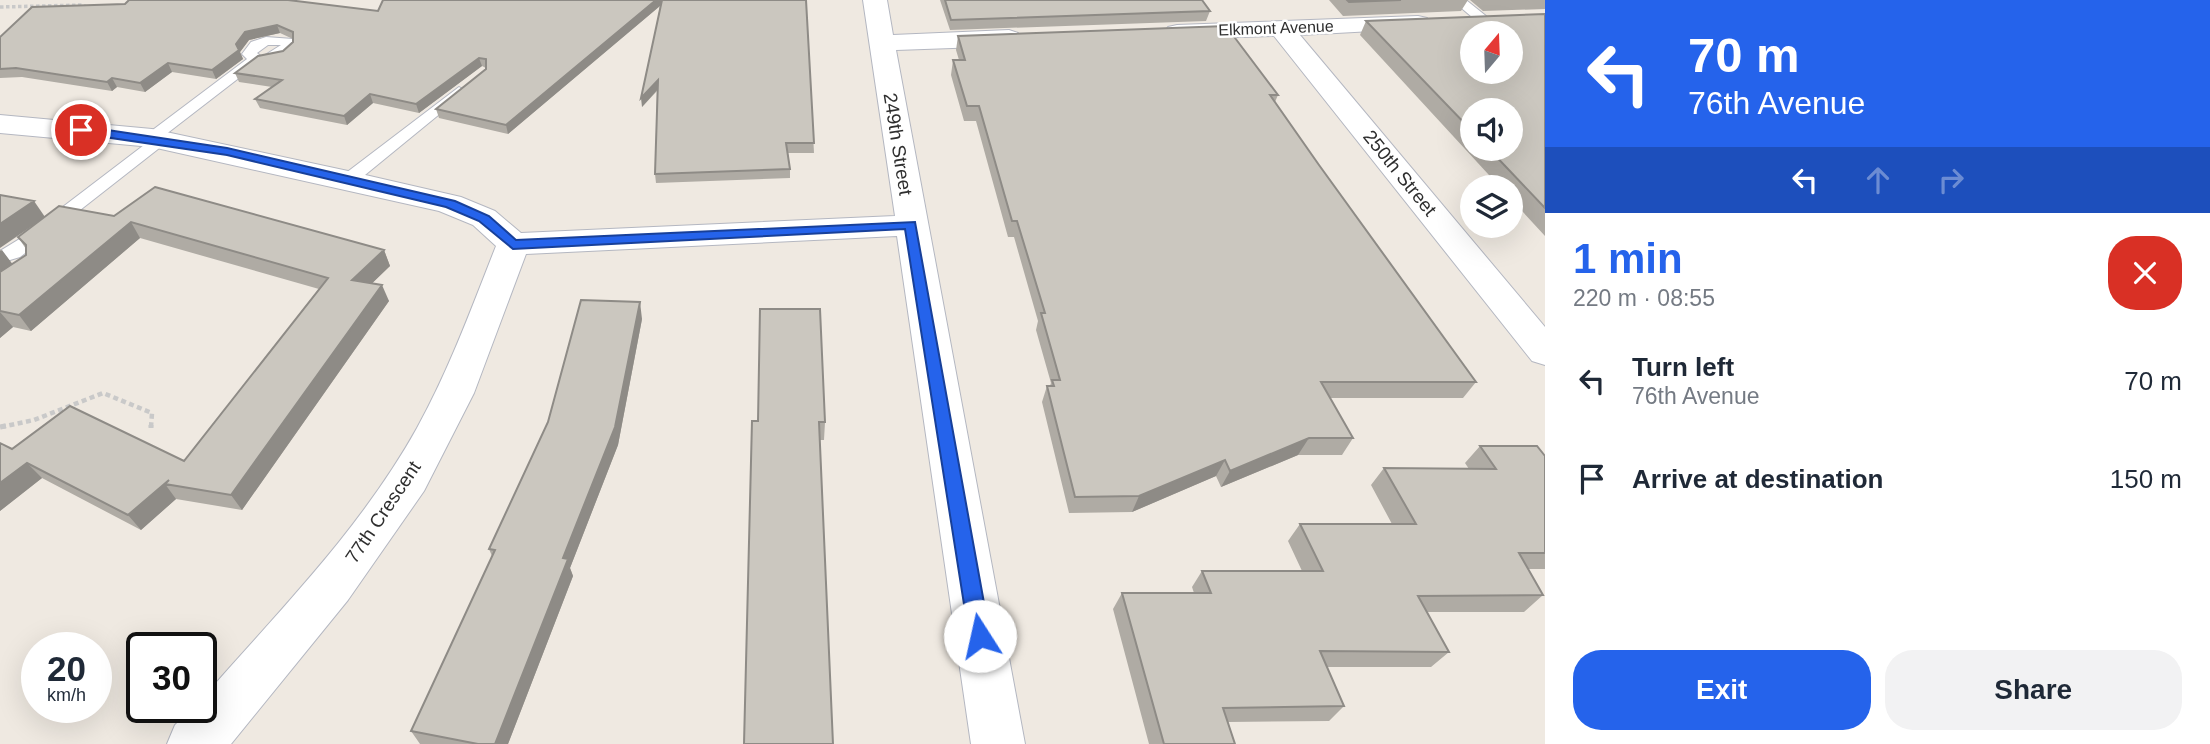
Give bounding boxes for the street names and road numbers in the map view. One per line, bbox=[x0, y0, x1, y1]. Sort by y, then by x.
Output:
street label: Elkmont Avenue bbox=[1218, 17, 1334, 39]
street label: 249th Street bbox=[880, 91, 917, 197]
street label: 250th Street bbox=[1359, 126, 1441, 220]
street label: 77th Crescent bbox=[341, 457, 425, 567]

